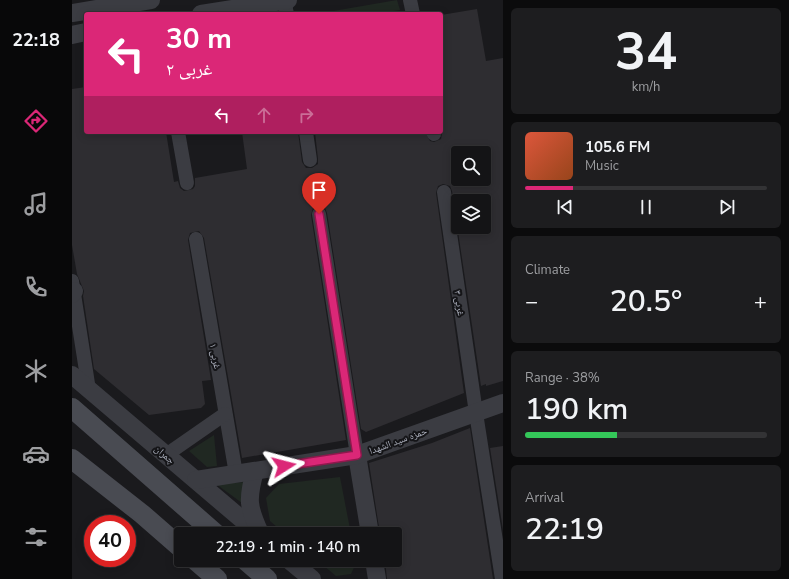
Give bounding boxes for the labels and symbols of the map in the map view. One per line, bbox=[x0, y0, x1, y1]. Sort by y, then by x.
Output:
pin bbox=[302, 173, 336, 214]
street label: ۳ غربی bbox=[450, 289, 468, 317]
street label: ۱ غربی bbox=[206, 342, 224, 370]
street label: حمزه سید الشهدا bbox=[367, 424, 430, 458]
street label: چمران bbox=[151, 442, 178, 468]
position arrow bbox=[263, 445, 305, 487]
speed limit sign: 40 bbox=[84, 515, 136, 567]

